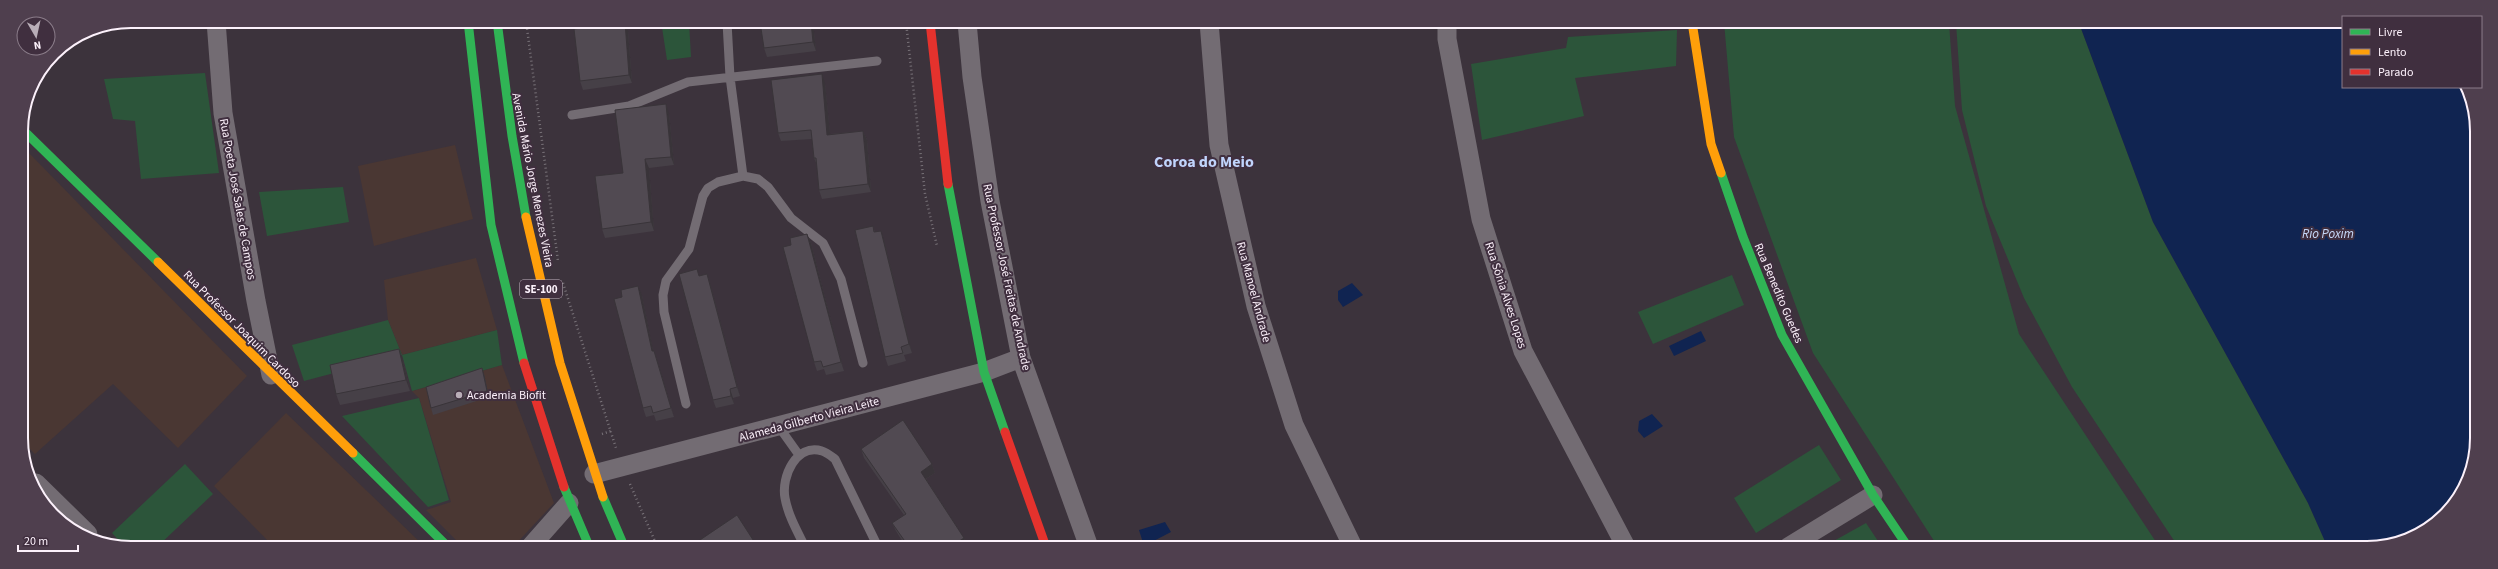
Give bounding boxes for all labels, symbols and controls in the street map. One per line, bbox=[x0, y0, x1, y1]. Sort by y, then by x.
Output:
north arrow bbox=[16, 16, 56, 56]
legend bbox=[2342, 16, 2482, 88]
text: Livre bbox=[2378, 24, 2402, 41]
text: N bbox=[33, 37, 42, 53]
text: Lento bbox=[2378, 44, 2407, 61]
text: Parado bbox=[2378, 64, 2413, 81]
street label: Avenida Mário Jorge Menezes Vieira bbox=[507, 91, 558, 269]
street label: Rua Poeta José Sales de Campos bbox=[215, 117, 260, 281]
district label: Coroa do Meio bbox=[1154, 151, 1254, 173]
street label: Rua Professor José Freitas de Andrade bbox=[978, 182, 1035, 372]
water label: Rio Poxim bbox=[2302, 225, 2354, 243]
street label: Rua Manoel Andrade bbox=[1232, 240, 1275, 344]
street label: Rua Sônia Alves Lopes bbox=[1480, 240, 1531, 351]
street label: Rua Benedito Guedes bbox=[1750, 241, 1807, 346]
street label: Rua Professor Joaquim Cardoso bbox=[179, 267, 304, 392]
road number: SE-100 bbox=[520, 280, 562, 298]
place label: Academia Biofit bbox=[467, 387, 546, 404]
marker: Academia Biofit bbox=[454, 390, 464, 400]
street label: Alameda Gilberto Vieira Leite bbox=[737, 393, 881, 446]
scale bar bbox=[18, 527, 78, 553]
text: 20 m bbox=[24, 533, 48, 550]

